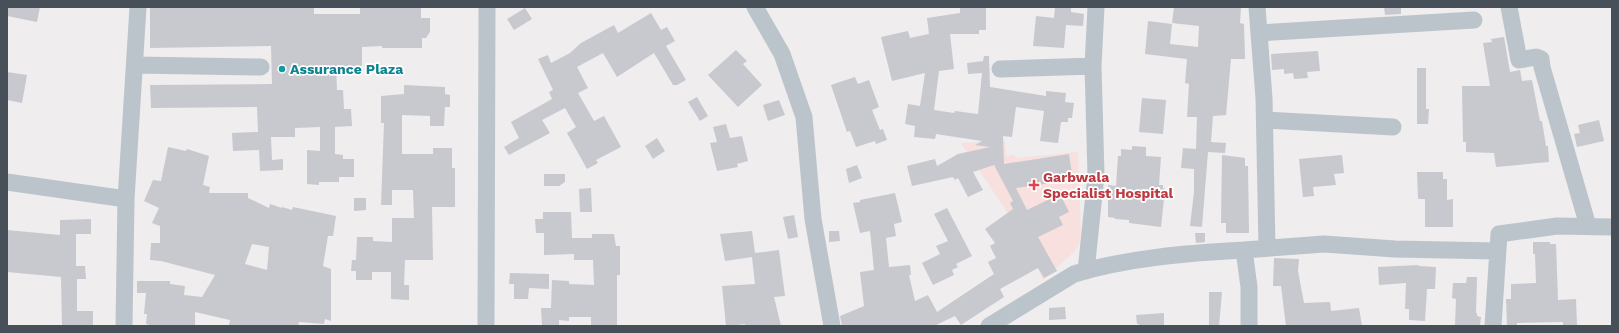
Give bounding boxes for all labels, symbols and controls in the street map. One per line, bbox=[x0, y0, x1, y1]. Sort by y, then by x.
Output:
place label: Assurance Plaza bbox=[290, 61, 404, 77]
marker: Assurance Plaza bbox=[277, 64, 287, 74]
place label: Garbwala Specialist Hospital bbox=[1043, 169, 1174, 201]
marker: Garbwala Specialist Hospital bbox=[1028, 179, 1040, 191]

